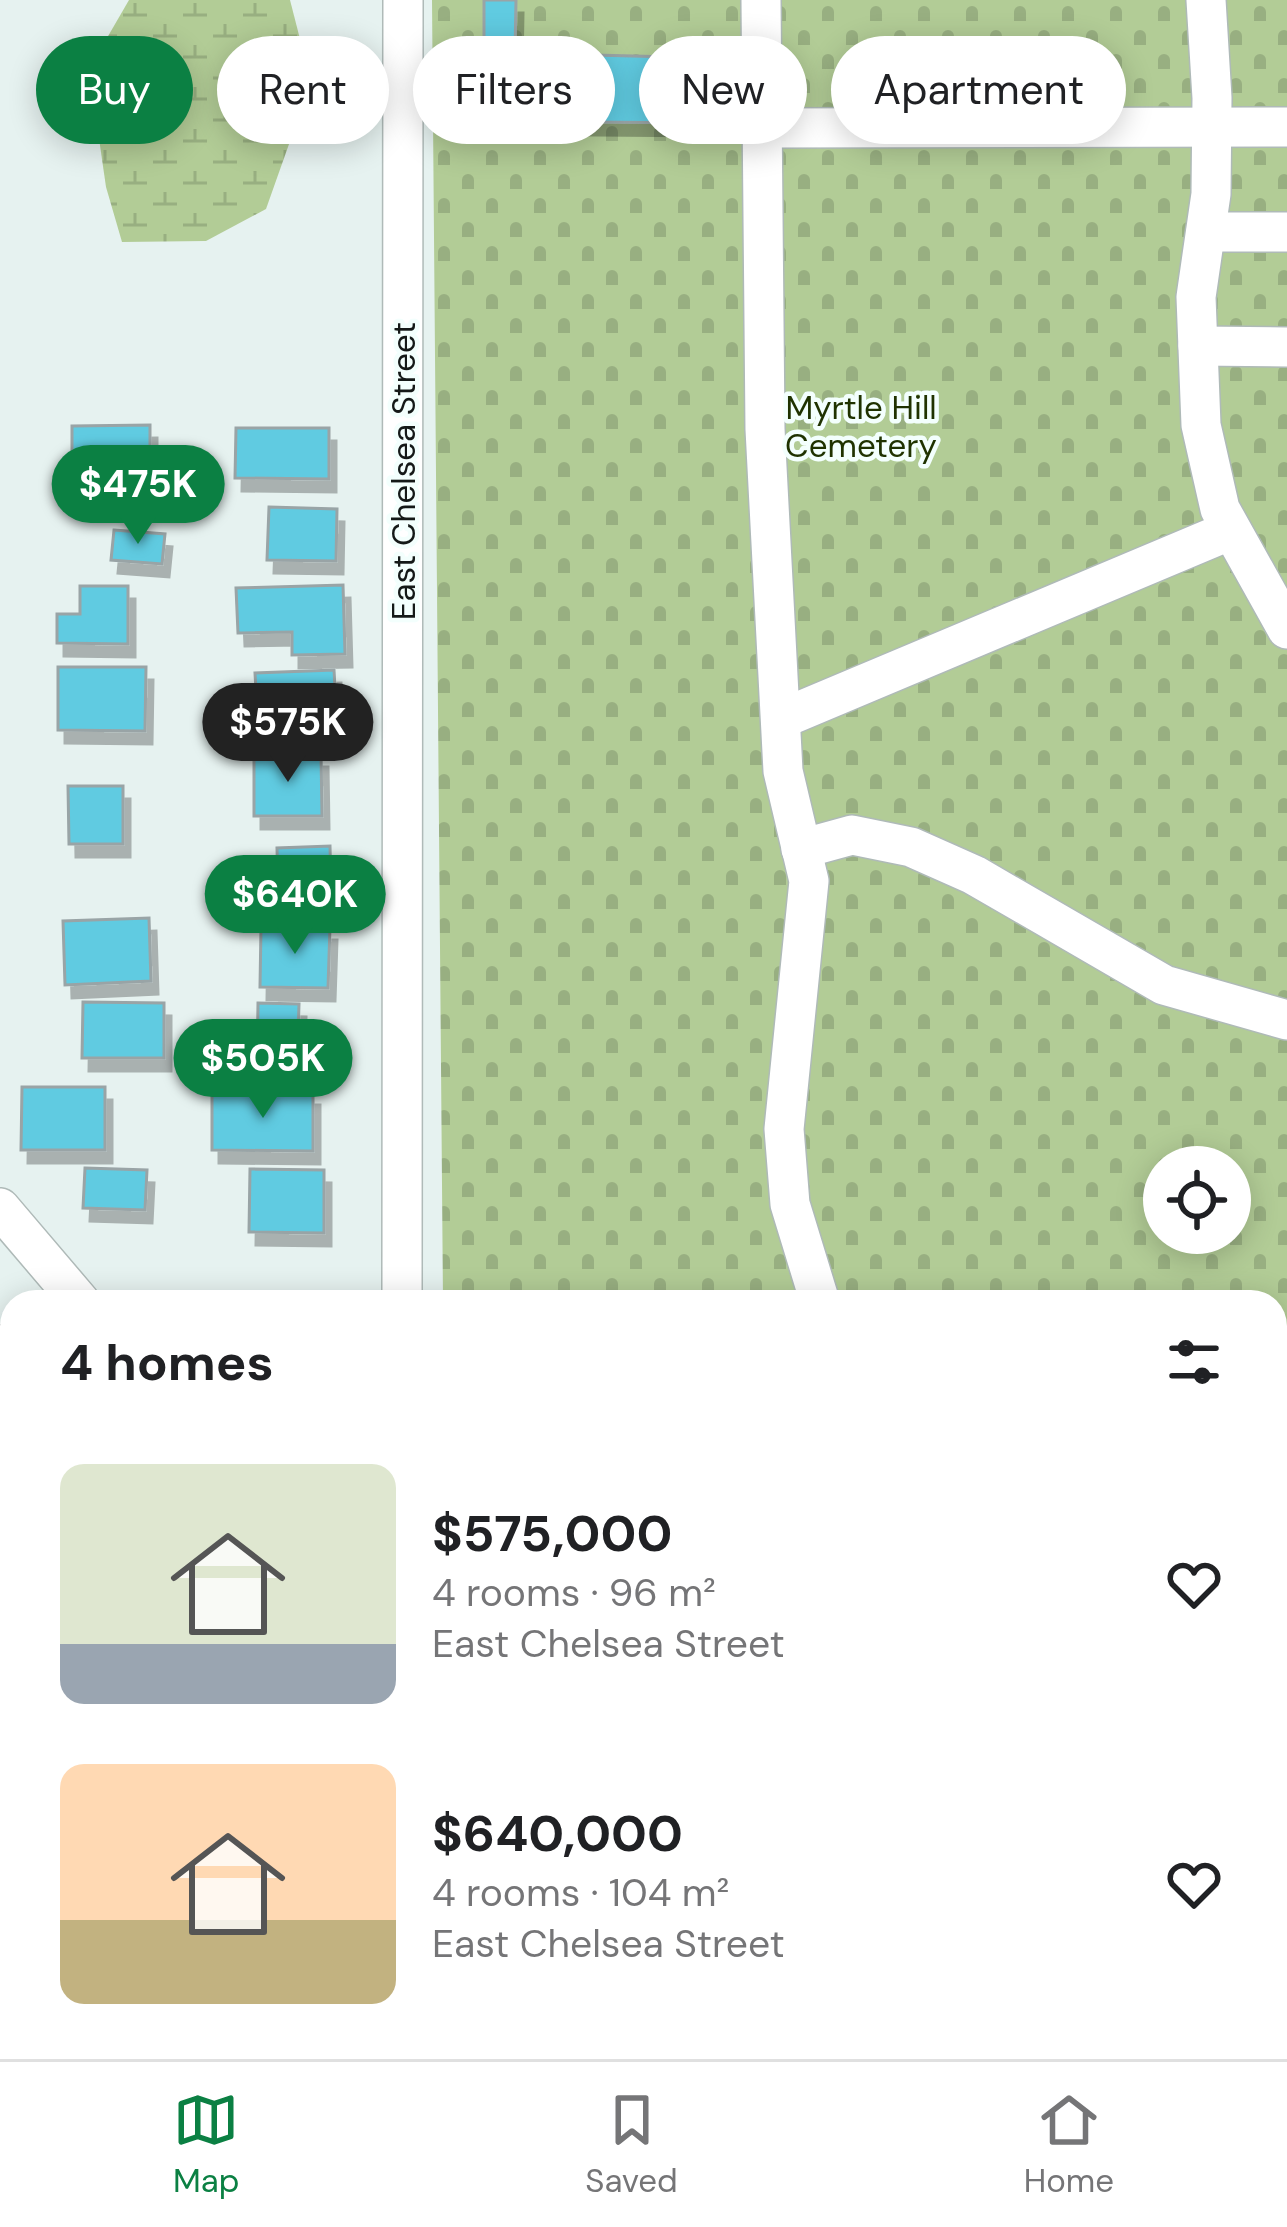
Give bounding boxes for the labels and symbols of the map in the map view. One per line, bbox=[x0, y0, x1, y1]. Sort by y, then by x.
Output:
street label: East Chelsea Street bbox=[382, 322, 425, 620]
park label: Myrtle Hill Cemetery bbox=[785, 386, 937, 467]
pin: $475K bbox=[54, 445, 222, 547]
pin: $575K bbox=[204, 683, 372, 785]
pin: $640K bbox=[211, 855, 379, 957]
pin: $505K bbox=[179, 1019, 347, 1121]

